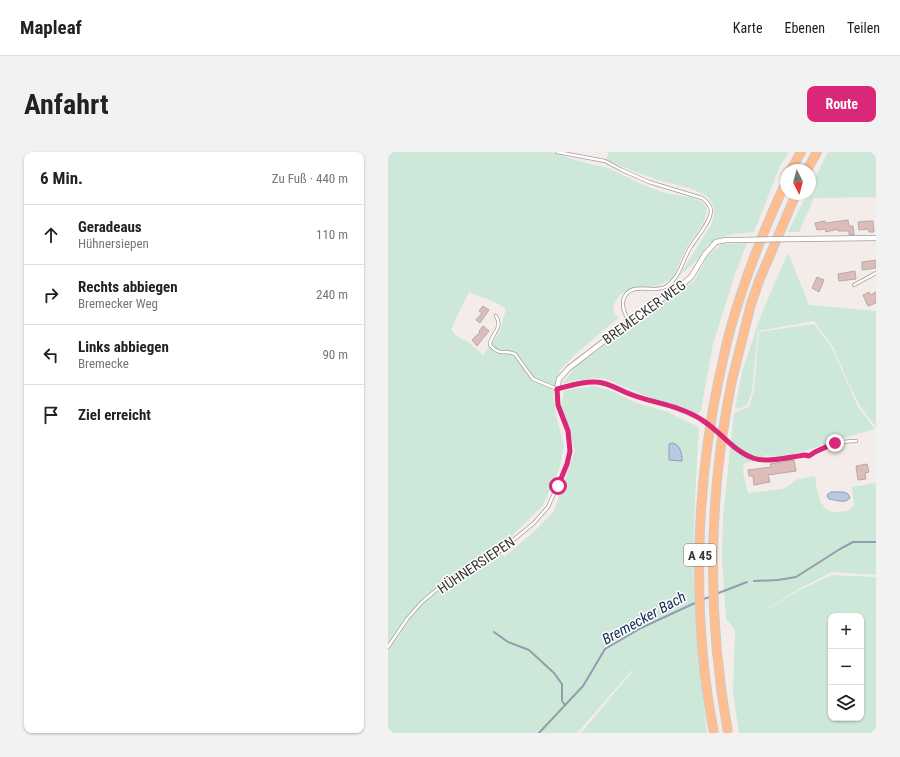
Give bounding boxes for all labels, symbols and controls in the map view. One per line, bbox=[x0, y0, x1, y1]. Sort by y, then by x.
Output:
text: Mapleaf bbox=[20, 16, 82, 39]
text: Karte bbox=[733, 20, 762, 36]
text: Ebenen bbox=[784, 20, 825, 36]
text: Teilen bbox=[847, 20, 880, 36]
button: Route bbox=[807, 86, 876, 122]
text: Anfahrt bbox=[24, 88, 109, 121]
north arrow bbox=[780, 164, 816, 200]
text: 6 Min. bbox=[40, 168, 83, 188]
text: Zu Fuß · 440 m bbox=[272, 171, 348, 186]
text: Geradeaus bbox=[78, 218, 142, 236]
icon: ahead bbox=[40, 224, 62, 246]
text: 110 m bbox=[316, 227, 348, 242]
text: Hühnersiepen bbox=[78, 236, 149, 251]
street label: BREMECKER WEG bbox=[599, 277, 689, 347]
text: Rechts abbiegen bbox=[78, 278, 178, 296]
icon: right bbox=[40, 284, 62, 306]
text: 240 m bbox=[316, 287, 348, 302]
text: Bremecker Weg bbox=[78, 296, 158, 311]
text: Links abbiegen bbox=[78, 338, 169, 356]
icon: left bbox=[40, 344, 62, 366]
text: 90 m bbox=[322, 347, 348, 362]
text: Bremecke bbox=[78, 356, 129, 371]
icon: arrive bbox=[40, 404, 62, 426]
text: Ziel erreicht bbox=[78, 406, 151, 424]
route end bbox=[826, 434, 844, 452]
route start bbox=[549, 477, 567, 495]
street label: HÜHNERSIEPEN bbox=[434, 533, 518, 597]
road number: A 45 bbox=[684, 544, 716, 566]
water label: Bremecker Bach bbox=[599, 588, 689, 648]
map controls bbox=[828, 613, 864, 721]
button: + bbox=[828, 613, 864, 649]
button: − bbox=[828, 649, 864, 685]
button: layers bbox=[828, 685, 864, 721]

